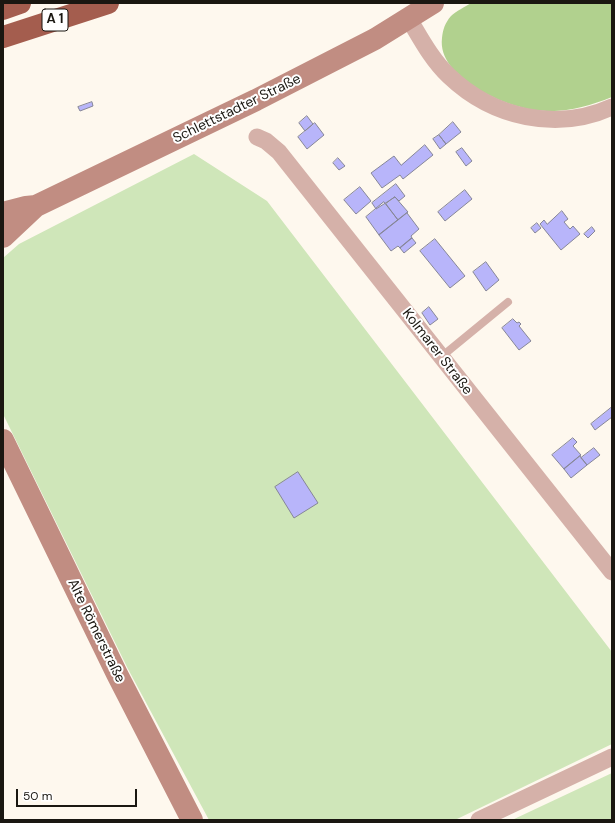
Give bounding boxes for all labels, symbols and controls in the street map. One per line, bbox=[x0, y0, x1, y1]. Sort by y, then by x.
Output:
road number: A 1 bbox=[42, 9, 68, 31]
street label: Schlettstadter Straße bbox=[170, 71, 304, 147]
street label: Kolmarer Straße bbox=[398, 306, 476, 398]
street label: Alte Römerstraße bbox=[64, 576, 128, 686]
scale bar bbox=[18, 781, 139, 807]
text: 50 m bbox=[23, 788, 52, 804]

